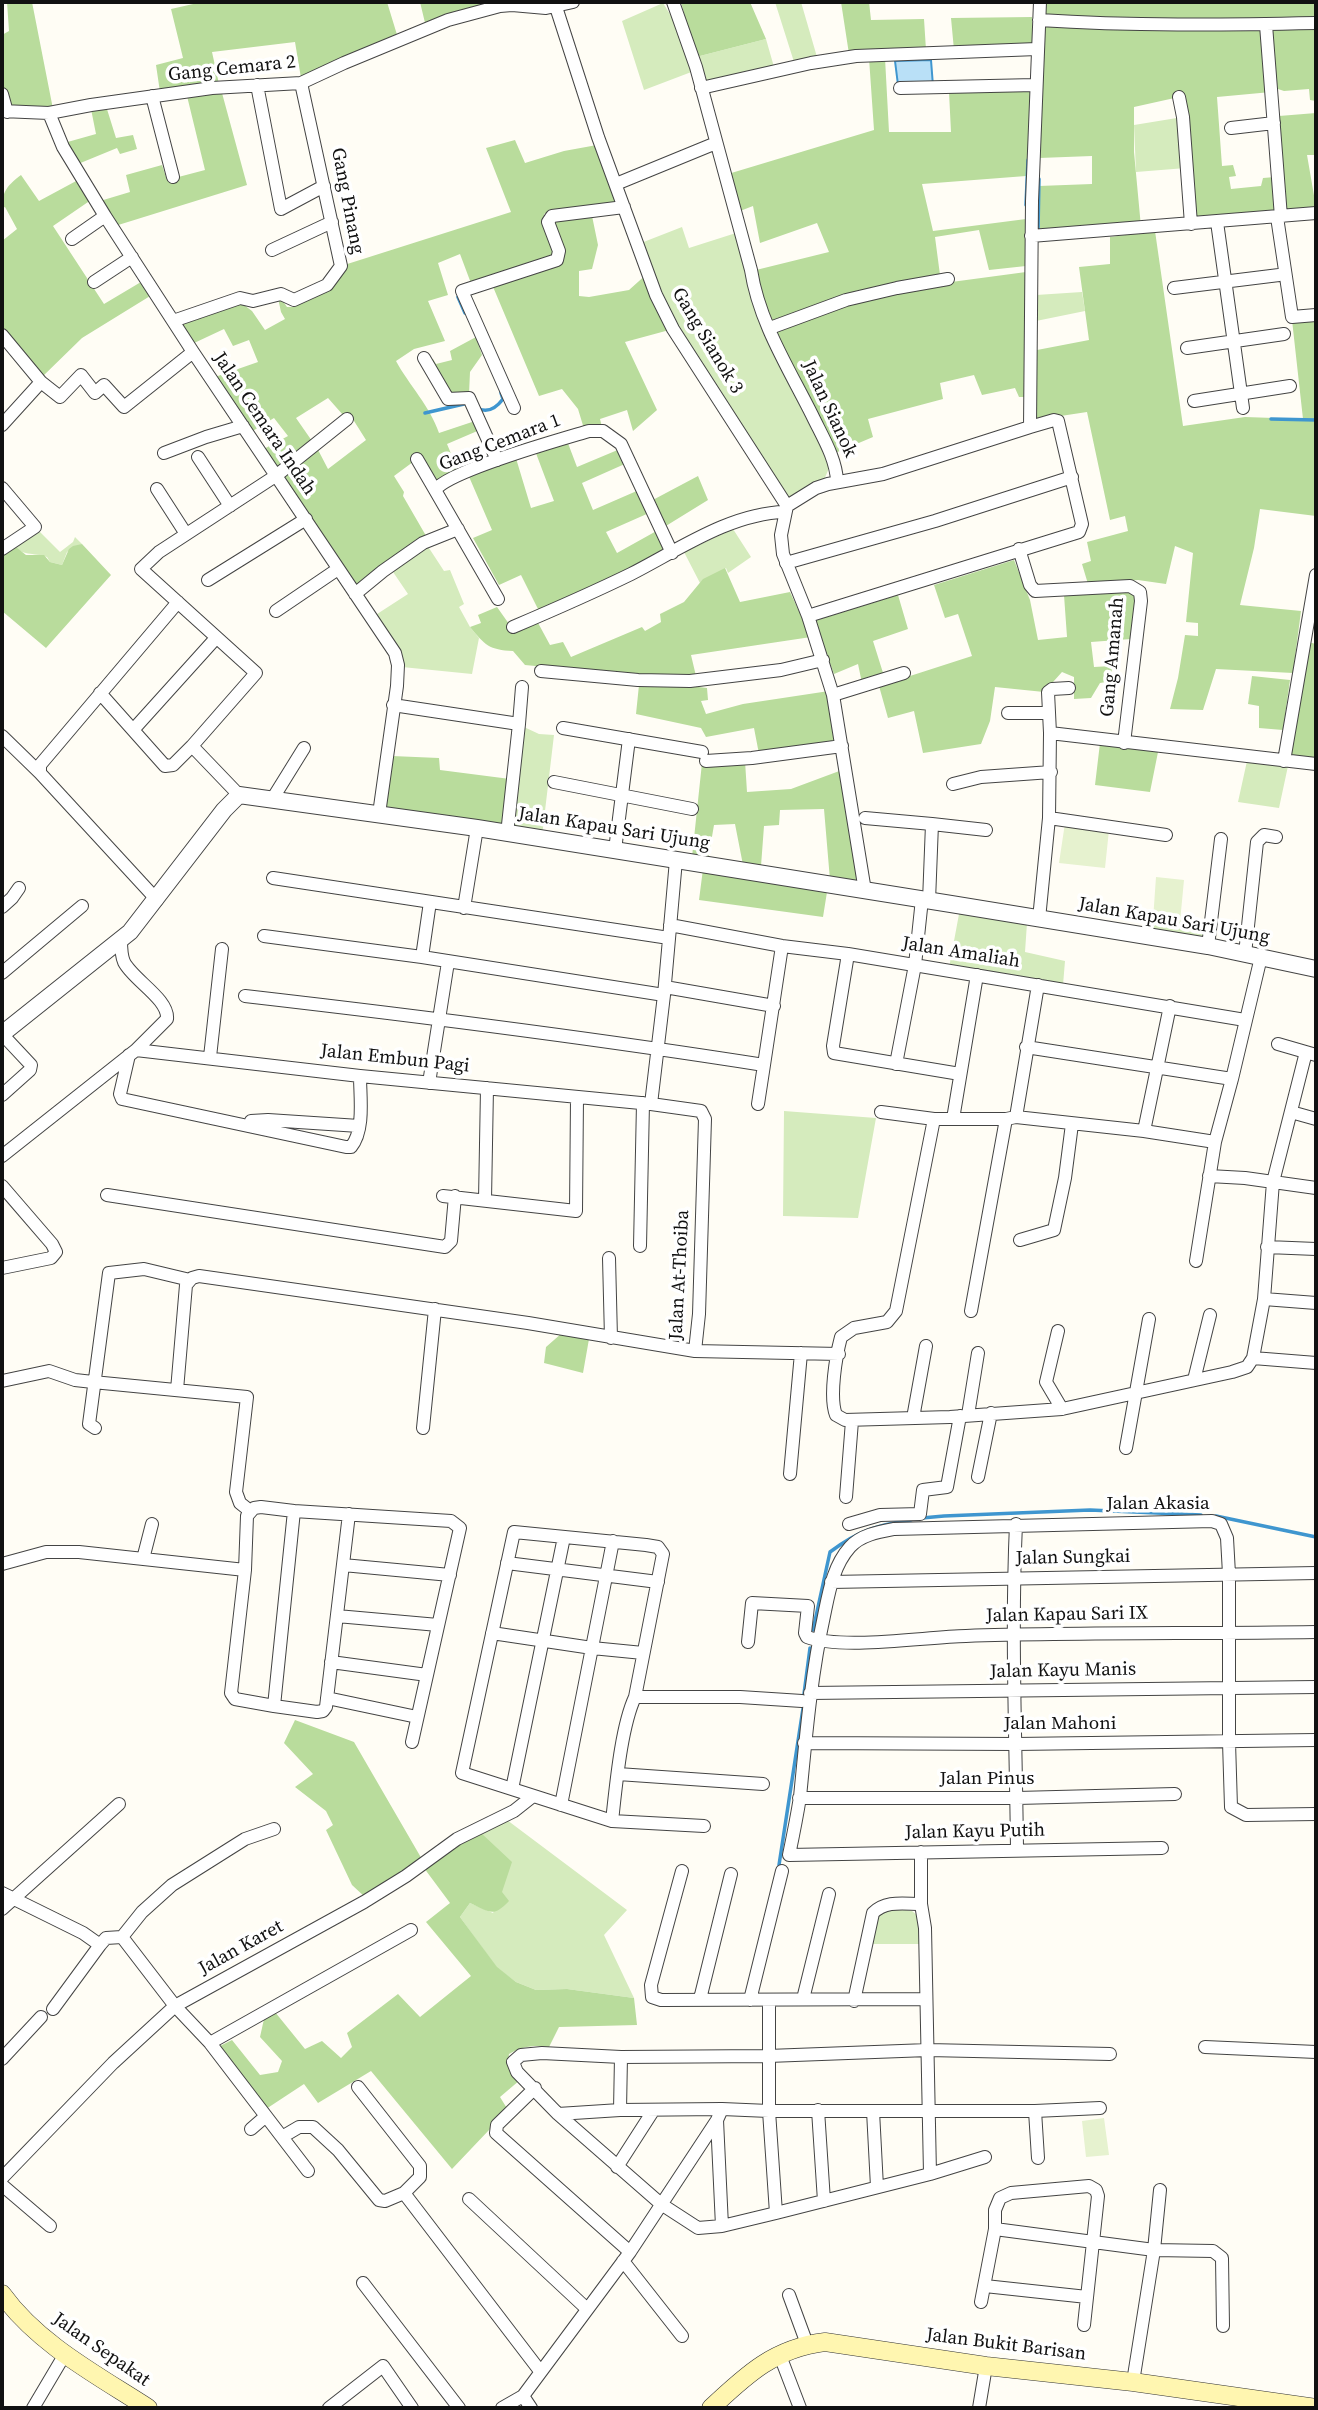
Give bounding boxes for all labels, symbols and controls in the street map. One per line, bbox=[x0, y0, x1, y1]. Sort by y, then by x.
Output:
street label: Gang Cemara 2 bbox=[167, 51, 297, 87]
street label: Gang Pinang bbox=[326, 146, 368, 256]
street label: Gang Sianok 3 bbox=[666, 284, 748, 398]
street label: Jalan Cemara Indah bbox=[208, 348, 320, 500]
street label: Jalan Sianok bbox=[797, 357, 861, 461]
street label: Gang Cemara 1 bbox=[436, 409, 564, 477]
street label: Gang Amanah bbox=[1096, 596, 1130, 718]
street label: Jalan Kapau Sari Ujung bbox=[516, 803, 712, 855]
street label: Jalan Kapau Sari Ujung bbox=[1077, 893, 1271, 949]
street label: Jalan Amaliah bbox=[900, 932, 1022, 974]
street label: Jalan Embun Pagi bbox=[319, 1040, 471, 1078]
street label: Jalan At-Thoiba bbox=[665, 1209, 695, 1341]
street label: Jalan Akasia bbox=[1106, 1493, 1210, 1515]
street label: Jalan Sungkai bbox=[1015, 1546, 1131, 1570]
street label: Jalan Kapau Sari IX bbox=[986, 1602, 1148, 1628]
street label: Jalan Kayu Manis bbox=[990, 1658, 1136, 1684]
street label: Jalan Mahoni bbox=[1004, 1713, 1116, 1735]
street label: Jalan Pinus bbox=[939, 1768, 1035, 1790]
street label: Jalan Kayu Putih bbox=[905, 1819, 1045, 1845]
street label: Jalan Karet bbox=[195, 1915, 287, 1981]
street label: Jalan Sepakat bbox=[48, 2308, 154, 2392]
street label: Jalan Bukit Barisan bbox=[925, 2324, 1087, 2366]

